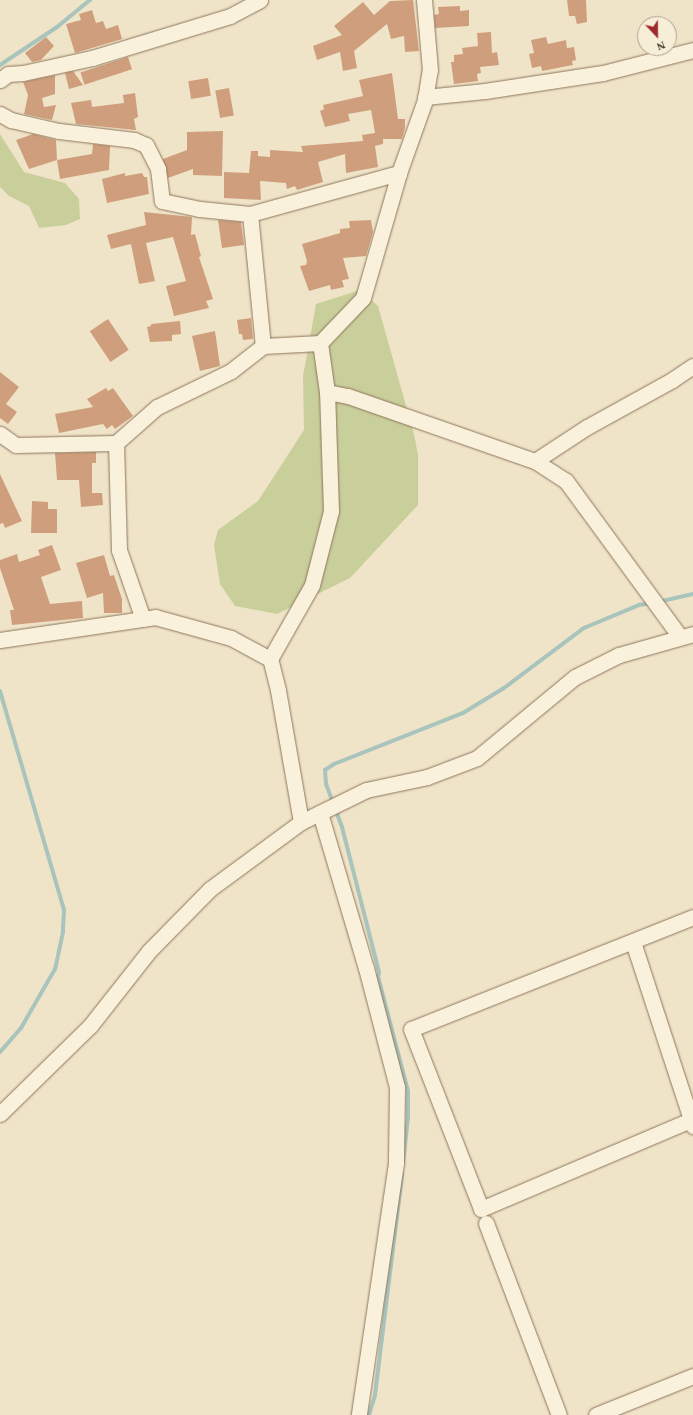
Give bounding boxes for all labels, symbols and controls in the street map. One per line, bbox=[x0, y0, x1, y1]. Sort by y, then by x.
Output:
north arrow bbox=[637, 16, 677, 56]
text: N bbox=[655, 39, 667, 53]

